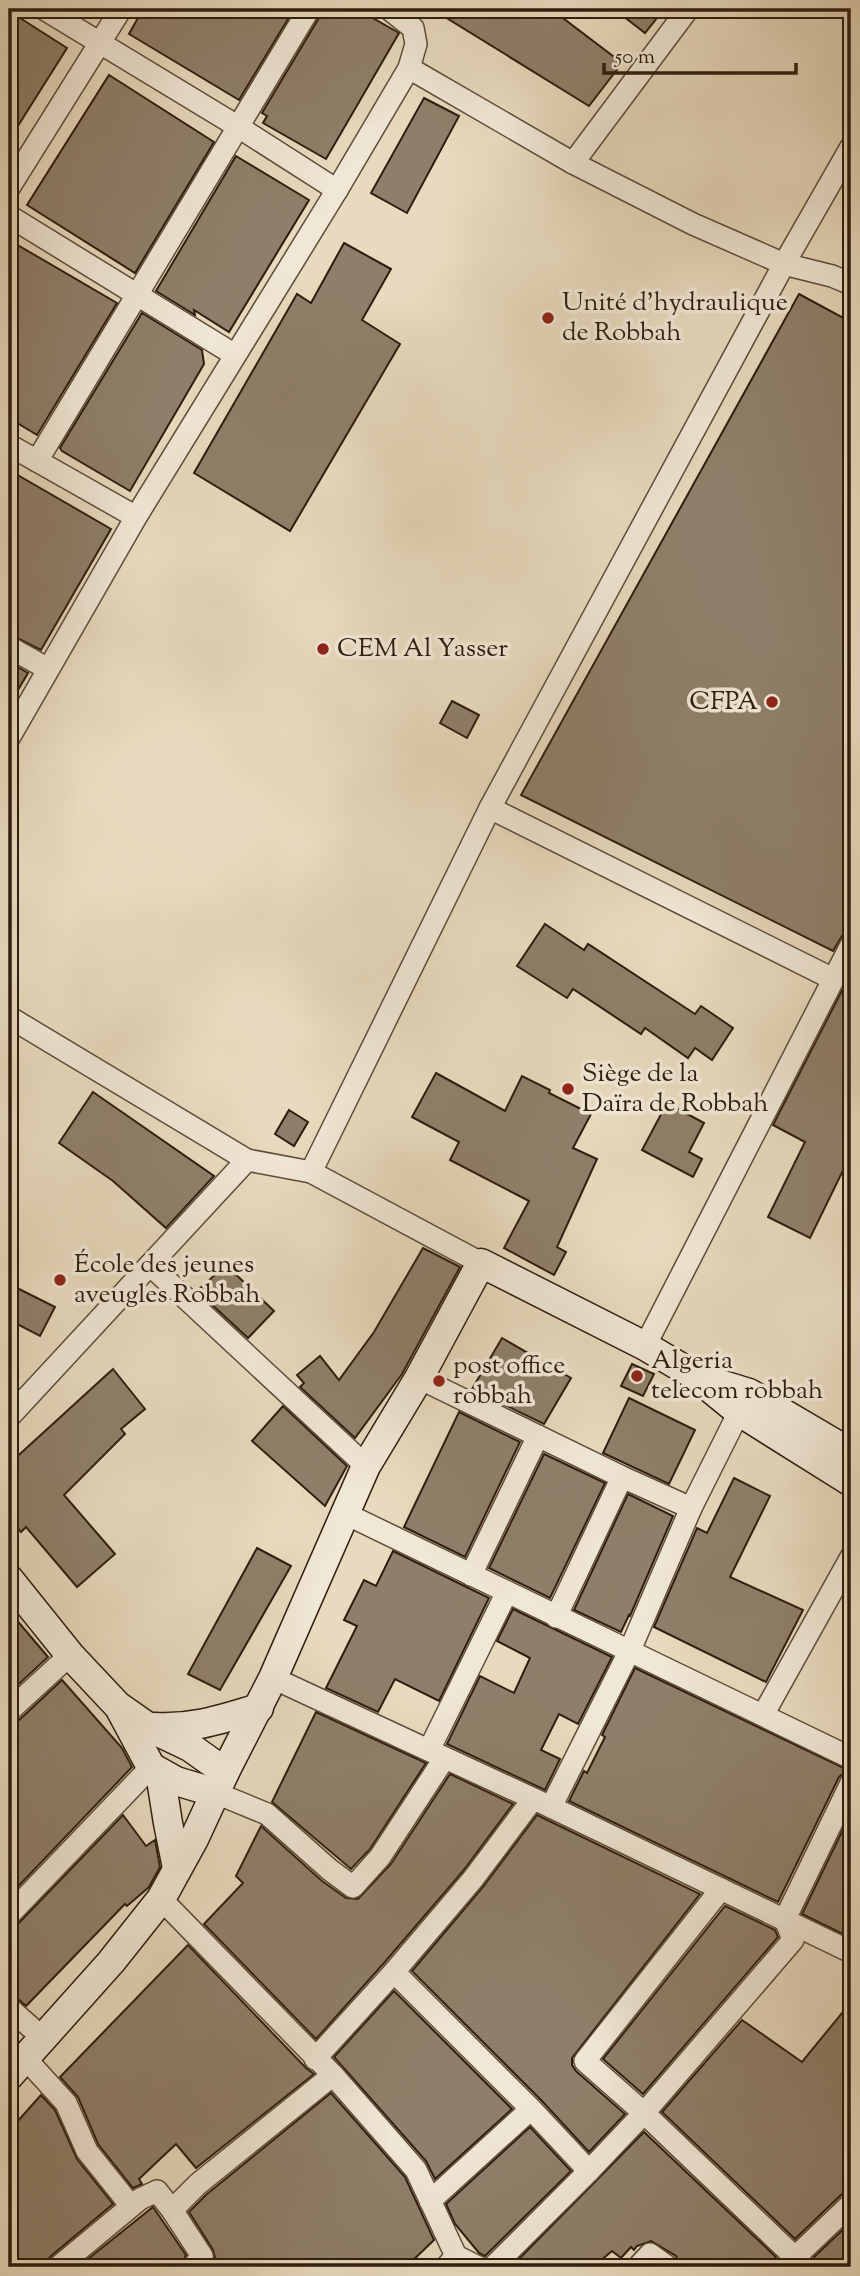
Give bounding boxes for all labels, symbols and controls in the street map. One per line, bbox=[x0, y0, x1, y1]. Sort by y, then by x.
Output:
scale bar bbox=[604, 32, 797, 76]
text: 50 m bbox=[614, 43, 655, 73]
place label: Unité d'hydraulique de Robbah bbox=[562, 285, 788, 352]
marker: Unité d'hydraulique de Robbah bbox=[540, 310, 556, 326]
place label: CEM Al Yasser bbox=[337, 631, 508, 668]
marker: CEM Al Yasser bbox=[315, 641, 331, 657]
place label: CFPA bbox=[689, 684, 758, 721]
marker: CFPA bbox=[764, 694, 780, 710]
place label: Siège de la Daïra de Robbah bbox=[582, 1056, 769, 1123]
marker: Siège de la Daïra de Robbah bbox=[560, 1081, 576, 1097]
place label: École des jeunes aveugles Robbah bbox=[74, 1247, 260, 1314]
marker: École des jeunes aveugles Robbah bbox=[52, 1272, 68, 1288]
place label: Algeria telecom robbah bbox=[651, 1343, 823, 1410]
place label: post office robbah bbox=[453, 1348, 565, 1415]
marker: Algeria telecom robbah bbox=[629, 1368, 645, 1384]
marker: post office robbah bbox=[431, 1373, 447, 1389]

